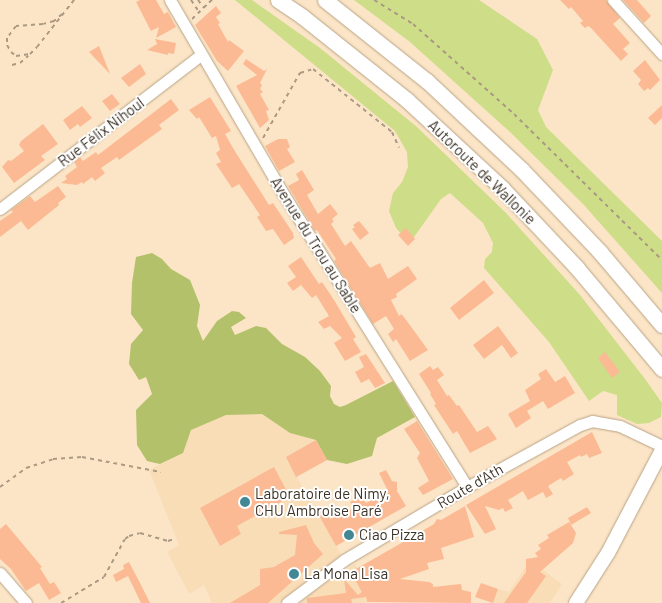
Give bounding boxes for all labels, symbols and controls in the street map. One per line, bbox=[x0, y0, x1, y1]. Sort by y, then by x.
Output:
street label: Rue Félix Nihoul bbox=[54, 94, 148, 170]
street label: Autoroute de Wallonie bbox=[424, 116, 540, 228]
street label: Avenue du Trou au Sable bbox=[267, 174, 365, 316]
street label: Route d'Ath bbox=[434, 460, 506, 512]
place label: Laboratoire de Nimy, CHU Ambroise Paré bbox=[255, 484, 390, 519]
marker: Laboratoire de Nimy, CHU Ambroise Paré bbox=[239, 496, 251, 508]
place label: Ciao Pizza bbox=[359, 526, 424, 544]
marker: Ciao Pizza bbox=[343, 529, 355, 541]
place label: La Mona Lisa bbox=[304, 565, 388, 583]
marker: La Mona Lisa bbox=[288, 568, 300, 580]

